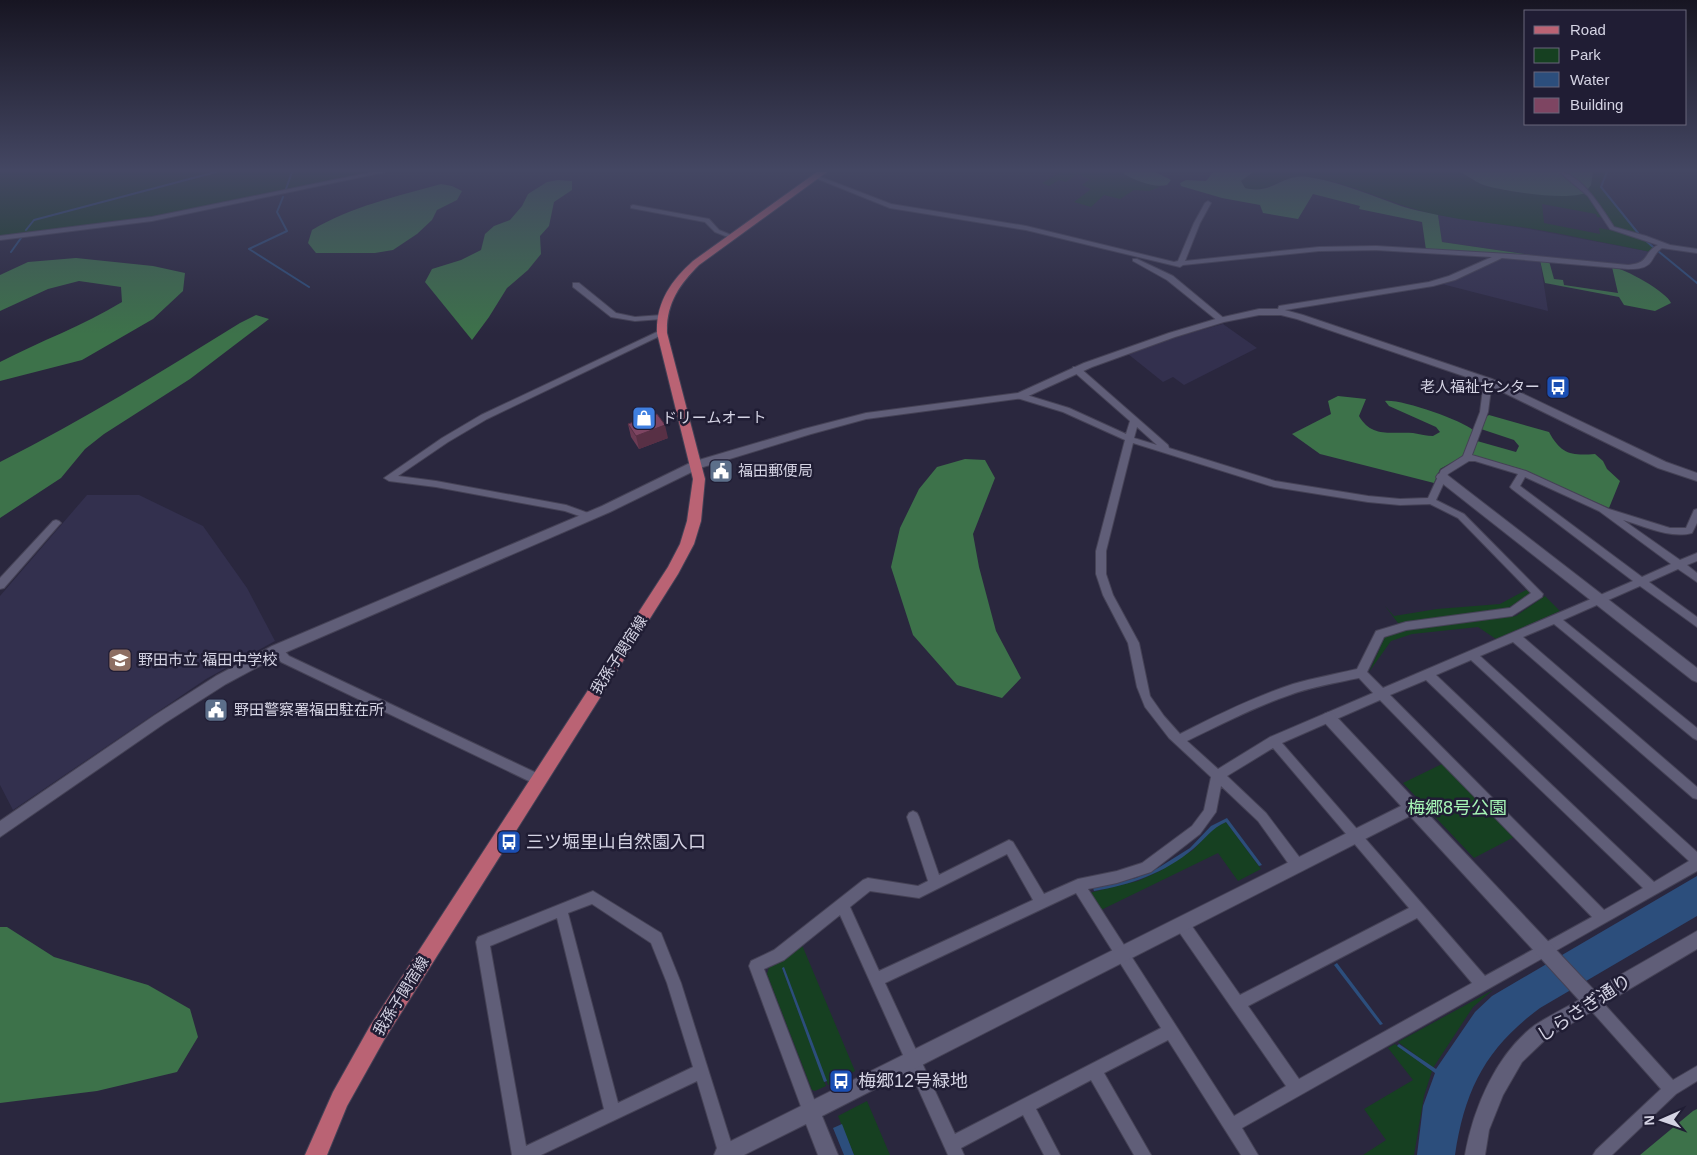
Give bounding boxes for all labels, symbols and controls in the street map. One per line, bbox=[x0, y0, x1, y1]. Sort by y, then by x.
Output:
legend bbox=[1524, 10, 1687, 125]
text: Road bbox=[1570, 21, 1606, 38]
text: Park bbox=[1570, 46, 1601, 63]
text: Water bbox=[1570, 71, 1609, 88]
text: Building bbox=[1570, 96, 1623, 113]
bus stop icon: 老人福祉センター bbox=[1545, 374, 1571, 400]
place label: 老人福祉センター bbox=[1420, 378, 1540, 395]
shop icon: ドリームオート bbox=[631, 405, 657, 431]
place label: ドリームオート bbox=[662, 409, 767, 426]
public building icon: 福田郵便局 bbox=[708, 458, 734, 484]
place label: 福田郵便局 bbox=[738, 462, 813, 479]
street label: 我孫子関宿線 bbox=[587, 612, 650, 697]
school or university icon: 野田市立 福田中学校 bbox=[107, 647, 133, 673]
place label: 野田市立 福田中学校 bbox=[138, 651, 277, 668]
public building icon: 野田警察署福田駐在所 bbox=[203, 697, 229, 723]
place label: 野田警察署福田駐在所 bbox=[234, 701, 384, 718]
park label: 梅郷8号公園 bbox=[1407, 798, 1507, 818]
bus stop icon: 三ツ堀里山自然園入口 bbox=[496, 829, 522, 855]
place label: 三ツ堀里山自然園入口 bbox=[526, 832, 706, 852]
street label: 我孫子関宿線 bbox=[370, 953, 432, 1038]
street label: しらさぎ通り bbox=[1533, 970, 1635, 1046]
bus stop icon: 梅郷12号緑地 bbox=[828, 1068, 854, 1094]
place label: 梅郷12号緑地 bbox=[858, 1071, 968, 1091]
north arrow bbox=[1637, 1095, 1687, 1145]
text: N bbox=[1641, 1115, 1657, 1126]

